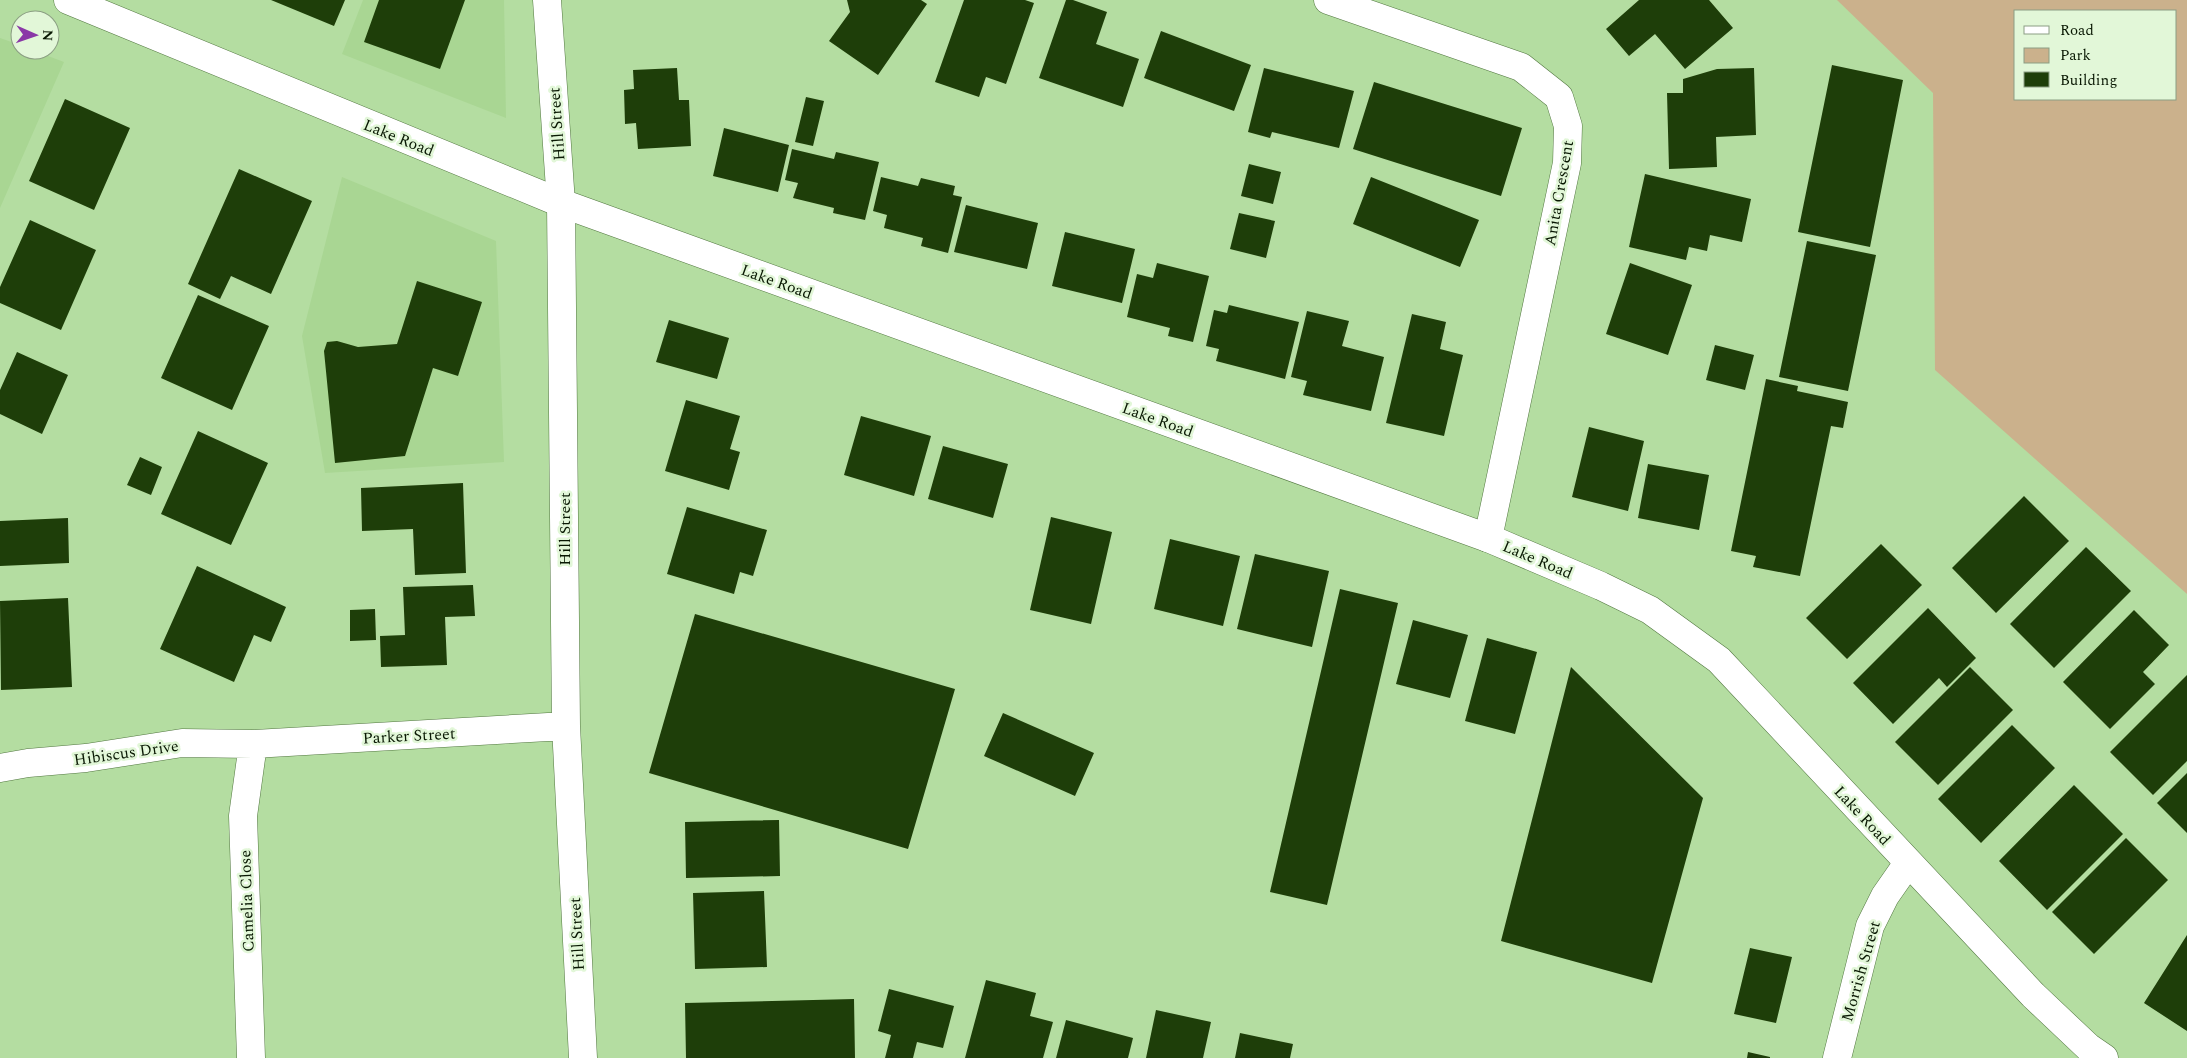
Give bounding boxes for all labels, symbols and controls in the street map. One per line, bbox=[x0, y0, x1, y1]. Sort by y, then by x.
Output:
north arrow bbox=[10, 10, 60, 60]
legend bbox=[2014, 10, 2177, 100]
text: Road bbox=[2060, 19, 2094, 42]
text: N bbox=[37, 29, 58, 42]
text: Park bbox=[2060, 44, 2091, 67]
text: Building bbox=[2060, 69, 2117, 92]
street label: Hill Street bbox=[542, 86, 572, 161]
street label: Lake Road bbox=[360, 113, 438, 163]
street label: Anita Crescent bbox=[1538, 138, 1580, 248]
street label: Lake Road bbox=[738, 258, 816, 306]
street label: Lake Road bbox=[1119, 396, 1197, 444]
street label: Hill Street bbox=[553, 492, 577, 566]
street label: Lake Road bbox=[1499, 534, 1577, 585]
street label: Parker Street bbox=[362, 722, 456, 750]
street label: Hibiscus Drive bbox=[72, 734, 180, 772]
street label: Lake Road bbox=[1828, 780, 1896, 851]
street label: Camelia Close bbox=[233, 850, 261, 952]
street label: Hill Street bbox=[563, 896, 591, 971]
street label: Morrish Street bbox=[1835, 918, 1887, 1025]

